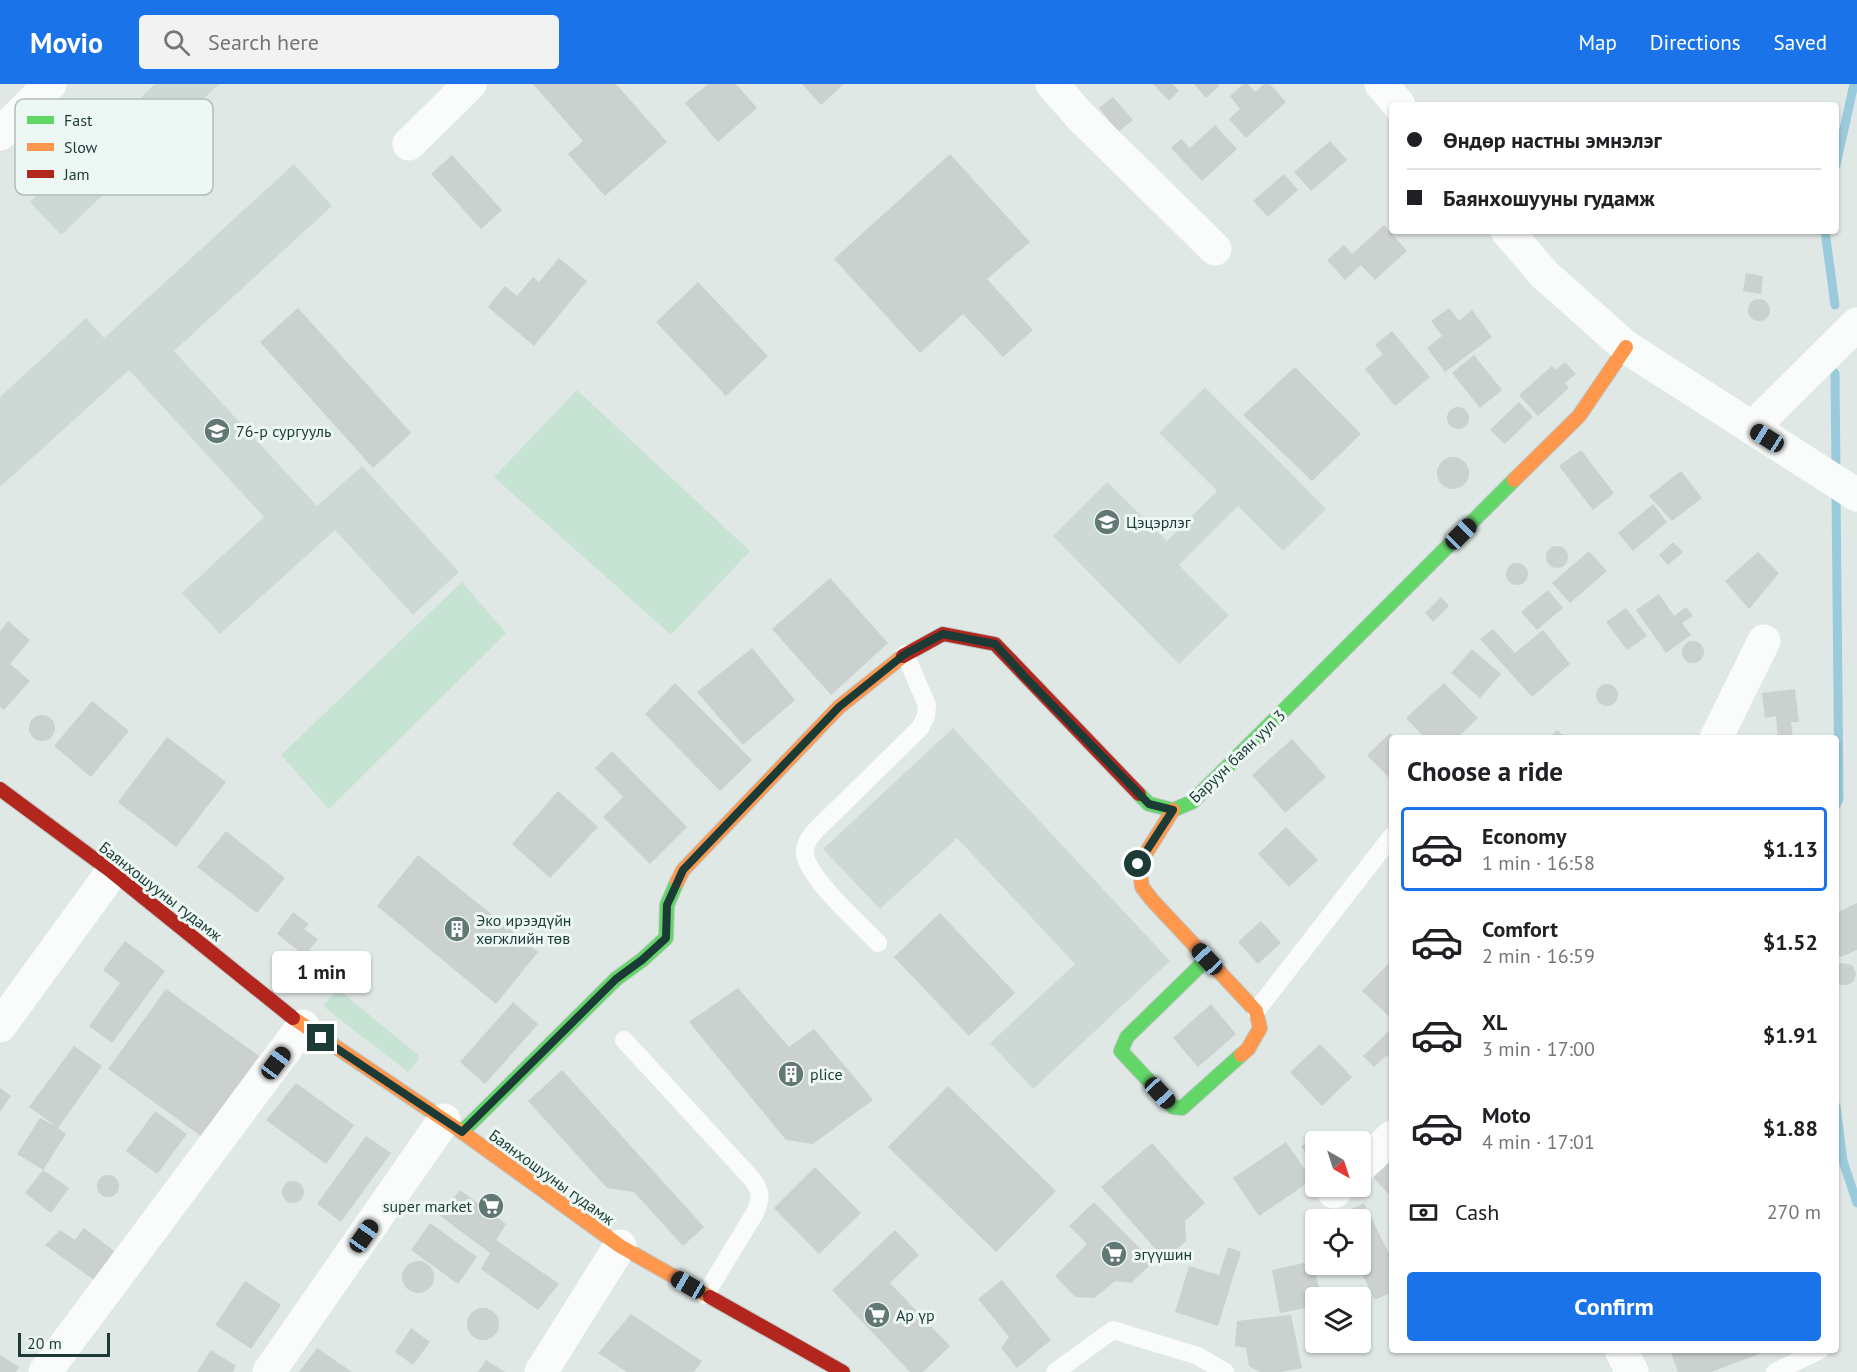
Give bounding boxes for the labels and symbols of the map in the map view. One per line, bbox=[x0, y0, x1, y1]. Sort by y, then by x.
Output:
legend bbox=[15, 99, 213, 195]
text: Fast bbox=[64, 110, 93, 130]
text: Slow bbox=[64, 137, 98, 157]
text: Jam bbox=[63, 164, 90, 184]
school or university icon: 76-р сургууль bbox=[202, 416, 232, 446]
place label: 76-р сургууль bbox=[236, 421, 331, 441]
car bbox=[1747, 421, 1787, 455]
school or university icon: Цэцэрлэг bbox=[1092, 507, 1122, 537]
place label: Цэцэрлэг bbox=[1126, 512, 1191, 532]
car bbox=[1442, 515, 1480, 553]
street label: Баруун баян уул 3 bbox=[1185, 705, 1289, 807]
street label: Баянхошууны гудамж bbox=[96, 837, 227, 945]
route start bbox=[1124, 850, 1151, 877]
place label: Эко ирээдүйн хөгжлийн төв bbox=[476, 910, 572, 948]
building icon: Эко ирээдүйн хөгжлийн төв bbox=[442, 914, 472, 944]
car bbox=[1188, 940, 1226, 978]
callout: 1 min bbox=[272, 951, 370, 993]
route end bbox=[307, 1024, 334, 1051]
car bbox=[258, 1043, 294, 1083]
building icon: plice bbox=[776, 1059, 806, 1089]
place label: plice bbox=[810, 1064, 843, 1084]
car bbox=[1141, 1074, 1179, 1112]
street label: Баянхошууны гудамж bbox=[485, 1125, 619, 1230]
north arrow bbox=[1305, 1131, 1371, 1197]
supermarket icon: super market bbox=[476, 1191, 506, 1221]
place label: super market bbox=[383, 1196, 473, 1216]
car bbox=[346, 1216, 382, 1256]
supermarket icon: эгүүшин bbox=[1099, 1239, 1129, 1269]
place label: эгүүшин bbox=[1134, 1244, 1192, 1264]
car bbox=[668, 1268, 708, 1302]
supermarket icon: Ар үр bbox=[862, 1300, 892, 1330]
place label: Ар үр bbox=[896, 1305, 935, 1325]
scale bar bbox=[18, 1330, 110, 1358]

